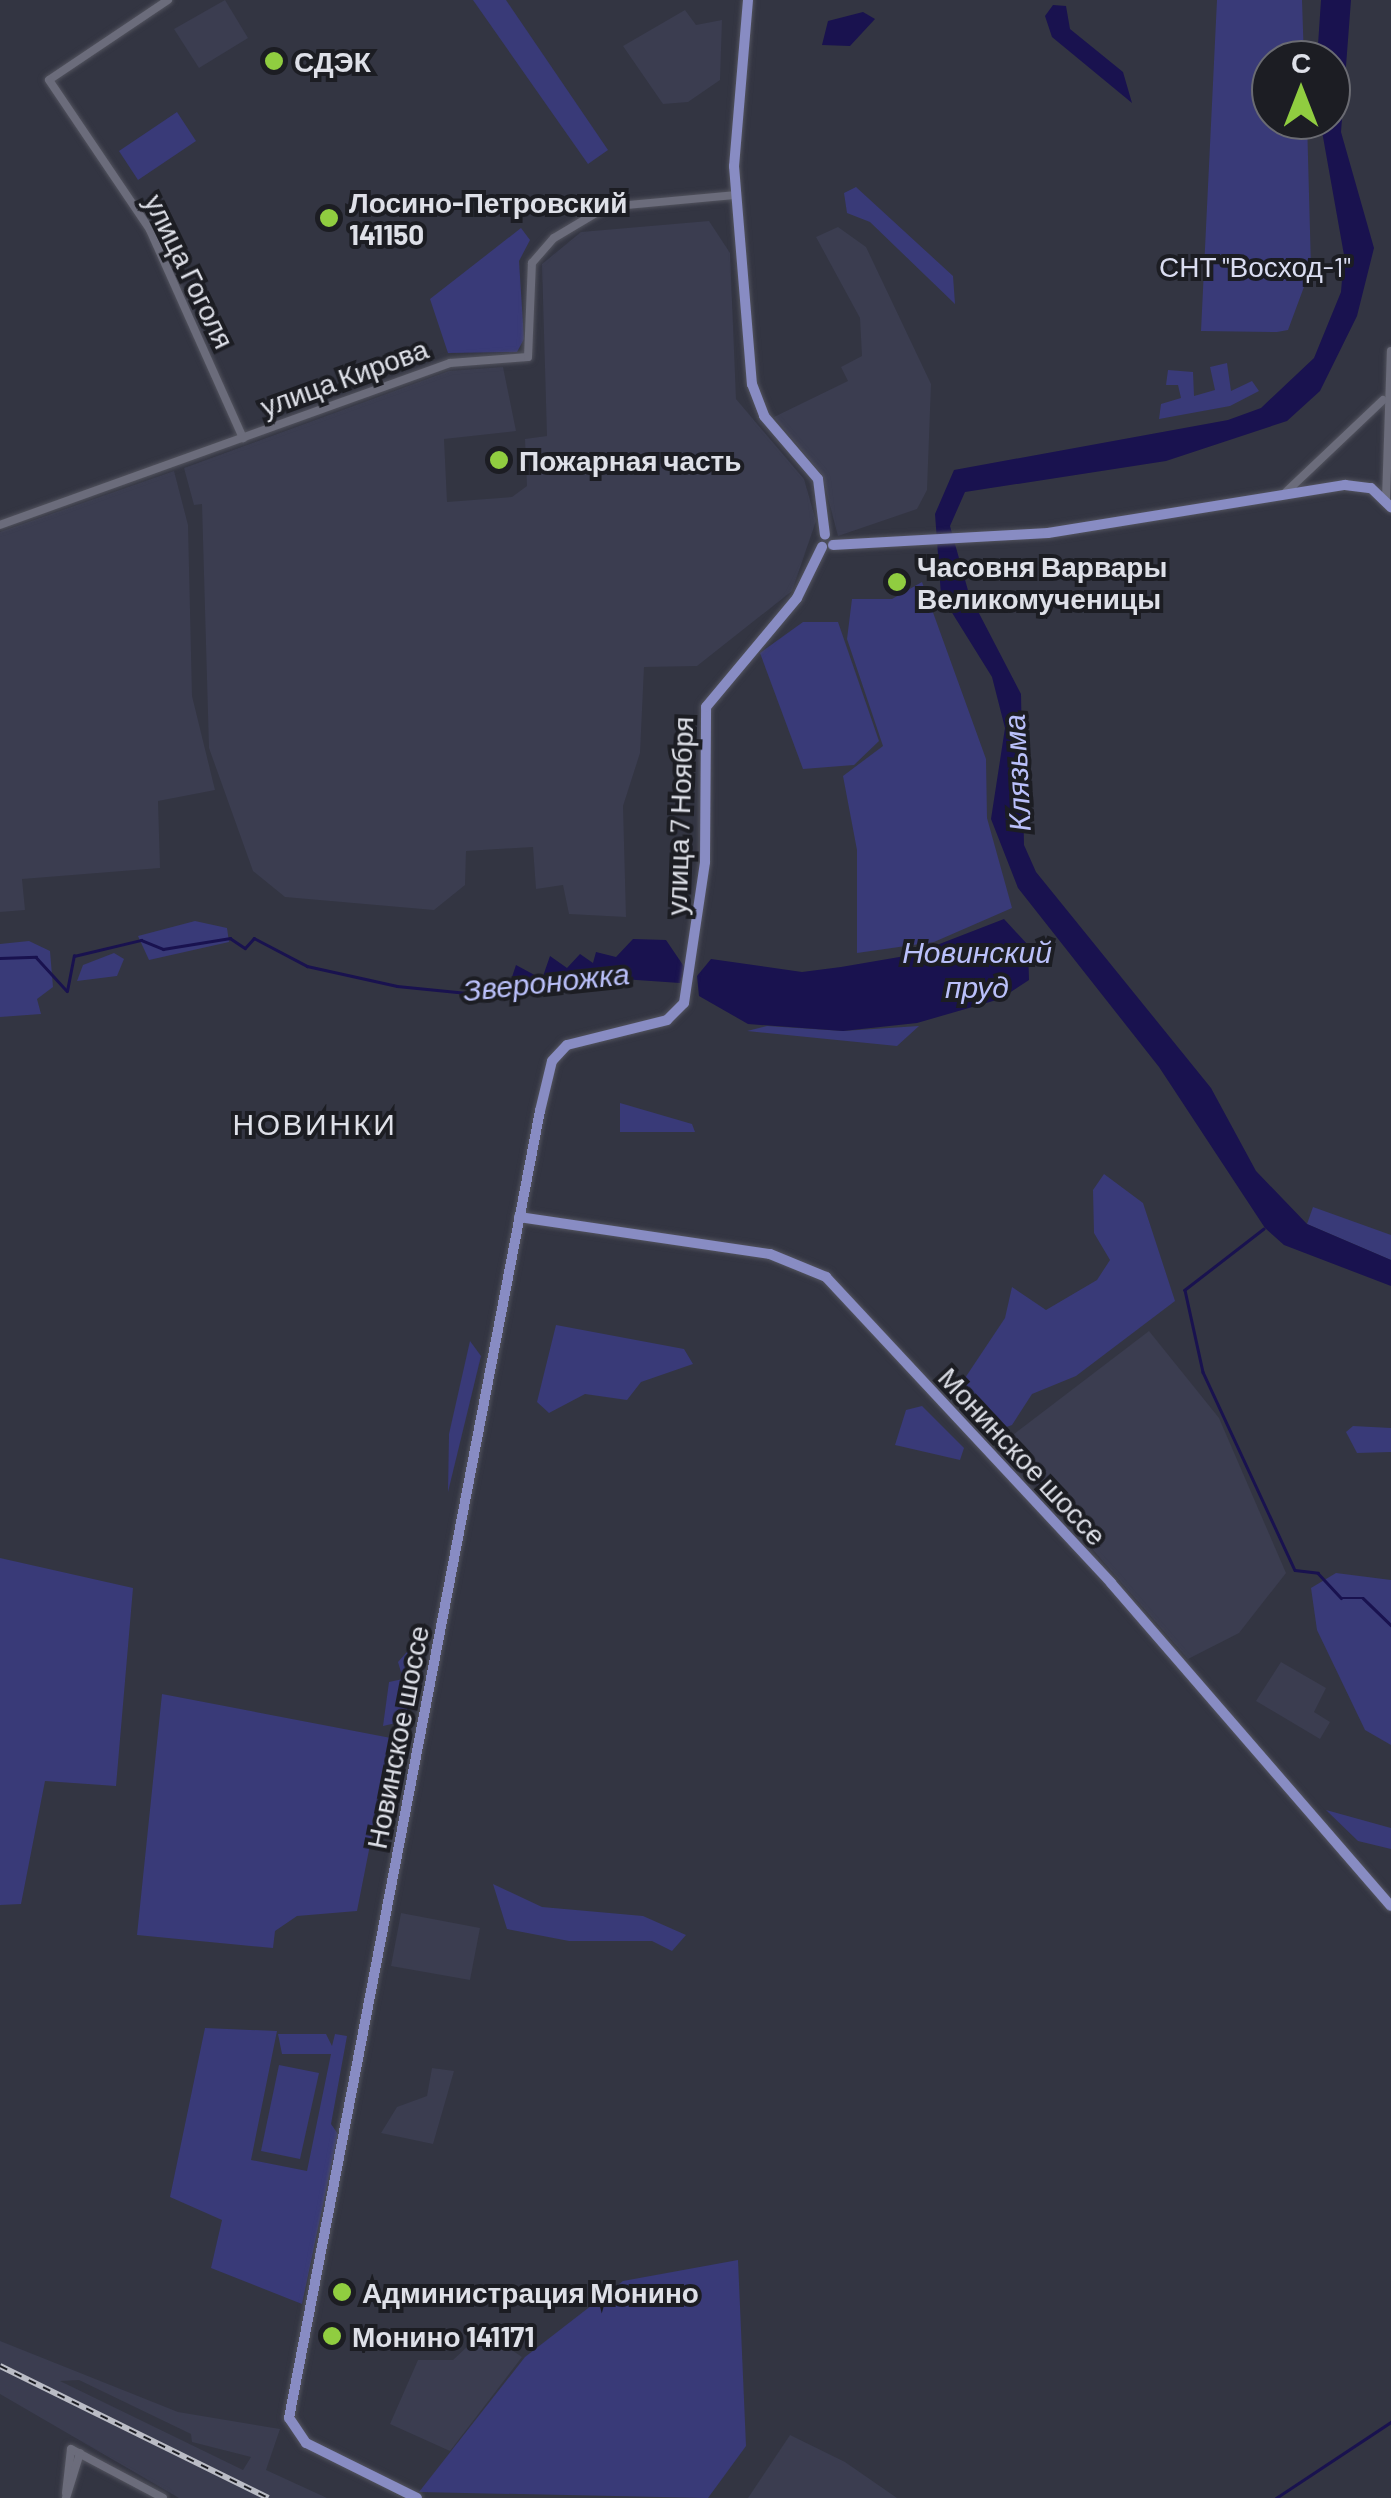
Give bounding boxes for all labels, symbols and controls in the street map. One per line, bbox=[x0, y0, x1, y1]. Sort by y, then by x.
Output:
north arrow bbox=[1251, 40, 1351, 140]
place label: СДЭК bbox=[294, 44, 371, 78]
text: С bbox=[1291, 45, 1311, 79]
marker: СДЭК bbox=[263, 50, 285, 72]
place label: Лосино-Петровский 141150 bbox=[349, 185, 627, 251]
street label: улица Гоголя bbox=[138, 188, 242, 354]
marker: Лосино-Петровский 141150 bbox=[318, 207, 340, 229]
park label: СНТ "Восход-1" bbox=[1159, 249, 1351, 283]
street label: улица Кирова bbox=[256, 331, 432, 423]
place label: Пожарная часть bbox=[519, 443, 741, 477]
marker: Пожарная часть bbox=[488, 449, 510, 471]
place label: Часовня Варвары Великомученицы bbox=[917, 549, 1167, 615]
marker: Часовня Варвары Великомученицы bbox=[886, 571, 908, 593]
water label: Клязьма bbox=[995, 713, 1037, 833]
street label: улица 7 Ноября bbox=[659, 716, 699, 916]
water label: Новинский пруд bbox=[902, 933, 1052, 1004]
water label: Звероножка bbox=[461, 954, 631, 1008]
district label: НОВИНКИ bbox=[233, 1105, 397, 1141]
street label: Монинское шоссе bbox=[932, 1360, 1114, 1552]
street label: Новинское шоссе bbox=[359, 1623, 435, 1851]
place label: Администрация Монино bbox=[362, 2275, 699, 2309]
marker: Администрация Монино bbox=[331, 2281, 353, 2303]
place label: Монино 141171 bbox=[352, 2319, 534, 2353]
marker: Монино 141171 bbox=[321, 2325, 343, 2347]

